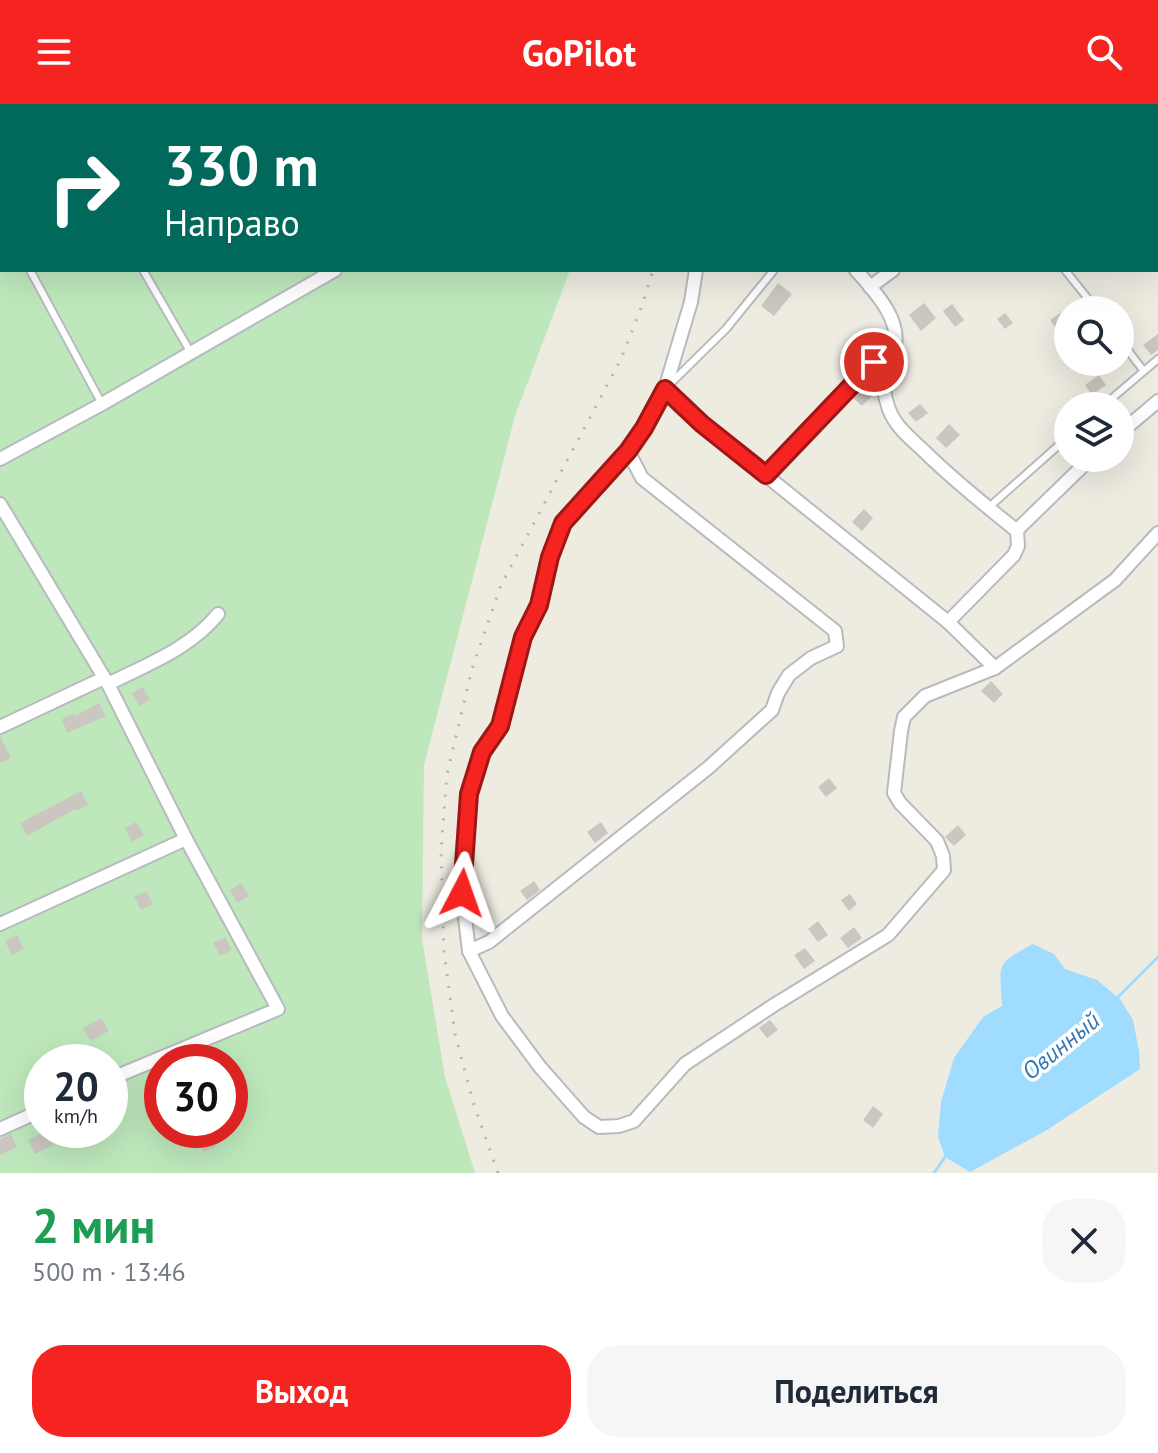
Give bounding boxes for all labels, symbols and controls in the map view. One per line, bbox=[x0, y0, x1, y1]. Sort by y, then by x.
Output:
text: GoPilot bbox=[522, 29, 636, 76]
icon: menu bbox=[32, 30, 76, 74]
icon: search bbox=[1082, 30, 1126, 74]
text: 330 m bbox=[164, 129, 319, 201]
icon: right bbox=[32, 136, 136, 240]
text: Направо bbox=[164, 199, 300, 246]
map controls bbox=[1054, 296, 1134, 472]
button: search bbox=[1054, 296, 1134, 376]
pin bbox=[840, 328, 908, 396]
icon: arrive bbox=[852, 340, 896, 384]
button: layers bbox=[1054, 392, 1134, 472]
position arrow bbox=[420, 851, 504, 935]
water label: Овинный bbox=[1015, 1005, 1106, 1086]
speed limit sign: 30 bbox=[144, 1044, 248, 1148]
text: 20 bbox=[53, 1060, 99, 1112]
text: km/h bbox=[54, 1103, 98, 1129]
text: 2 мин bbox=[32, 1194, 155, 1256]
button: close bbox=[1042, 1199, 1126, 1283]
text: 500 m · 13:46 bbox=[32, 1255, 186, 1288]
button: Выход bbox=[32, 1345, 571, 1437]
button: Поделиться bbox=[587, 1345, 1126, 1437]

